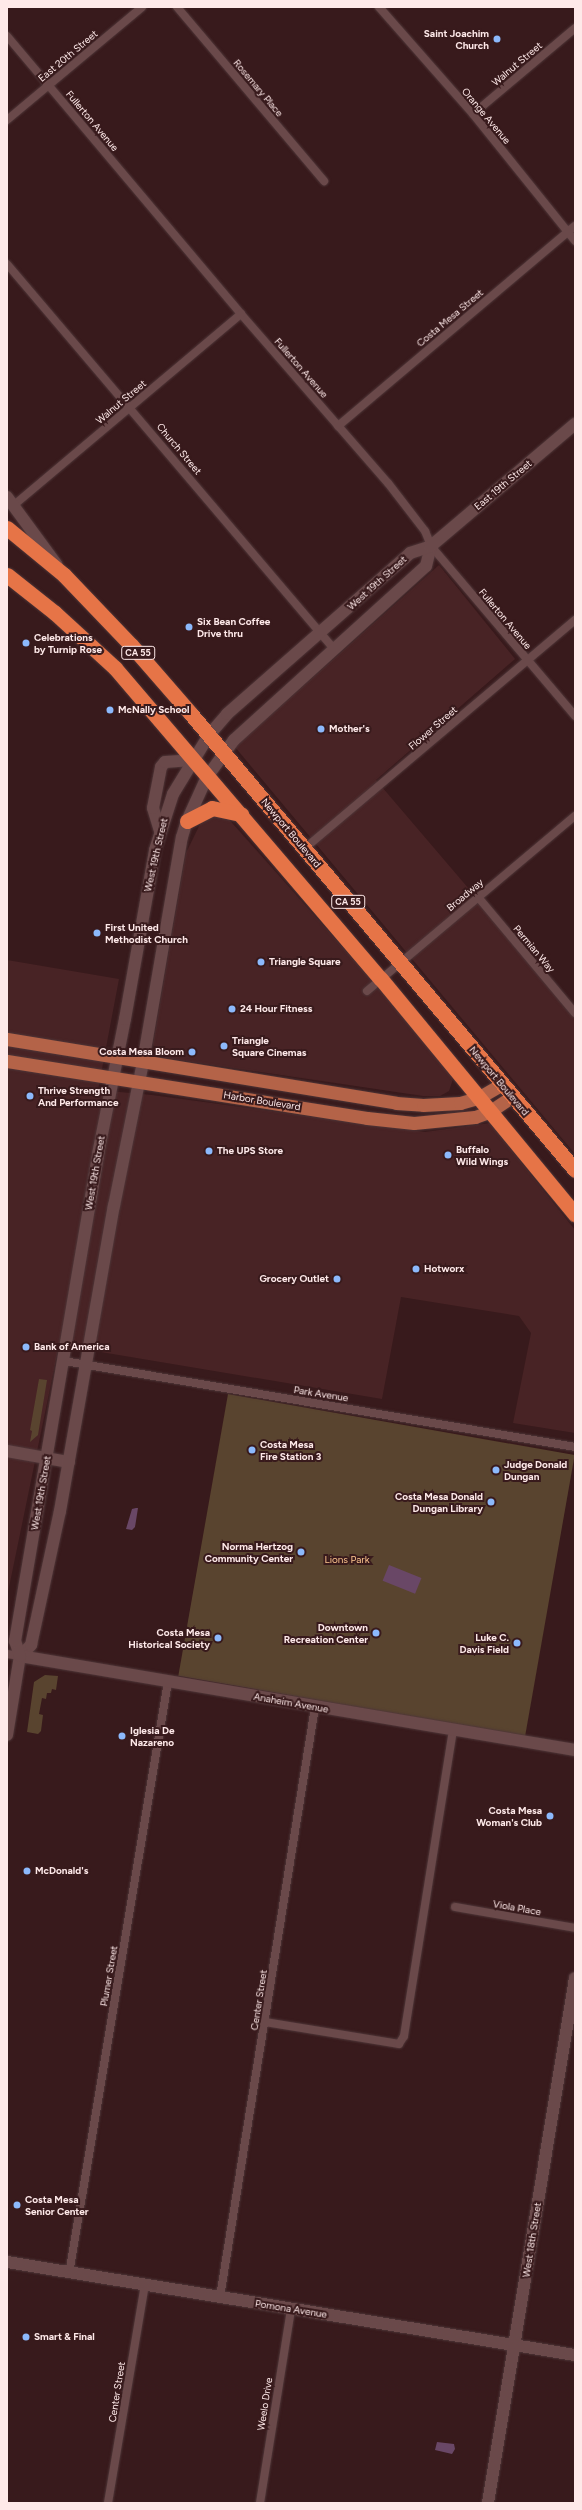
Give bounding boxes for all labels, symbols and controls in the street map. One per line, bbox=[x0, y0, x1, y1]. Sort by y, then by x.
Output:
place label: Saint Joachim Church bbox=[424, 27, 489, 50]
street label: East 20th Street bbox=[36, 28, 100, 84]
marker: Saint Joachim Church bbox=[492, 34, 502, 44]
street label: Walnut Street bbox=[489, 40, 545, 88]
street label: Rosemary Place bbox=[231, 57, 285, 119]
street label: Orange Avenue bbox=[459, 86, 513, 146]
street label: Fullerton Avenue bbox=[63, 88, 121, 154]
street label: Costa Mesa Street bbox=[414, 287, 486, 349]
street label: Fullerton Avenue bbox=[272, 336, 330, 400]
street label: Walnut Street bbox=[93, 378, 149, 426]
street label: Church Street bbox=[154, 421, 204, 477]
street label: East 19th Street bbox=[472, 457, 534, 513]
street label: West 19th Street bbox=[345, 553, 409, 613]
street label: Fullerton Avenue bbox=[476, 586, 534, 652]
place label: Six Bean Coffee Drive thru bbox=[197, 615, 270, 638]
marker: Six Bean Coffee Drive thru bbox=[184, 622, 194, 632]
place label: Celebrations by Turnip Rose bbox=[34, 631, 102, 654]
marker: Celebrations by Turnip Rose bbox=[21, 638, 31, 648]
road number: CA 55 bbox=[121, 646, 155, 660]
place label: McNally School bbox=[118, 704, 189, 716]
street label: Flower Street bbox=[406, 704, 460, 752]
marker: McNally School bbox=[105, 705, 115, 715]
place label: Mother's bbox=[329, 723, 370, 735]
marker: Mother's bbox=[316, 724, 326, 734]
street label: Newport Boulevard bbox=[259, 796, 323, 870]
street label: West 19th Street bbox=[142, 817, 170, 893]
street label: Broadway bbox=[444, 876, 486, 914]
road number: CA 55 bbox=[331, 895, 365, 909]
place label: First United Methodist Church bbox=[105, 921, 188, 944]
street label: Permian Way bbox=[511, 923, 557, 975]
marker: First United Methodist Church bbox=[92, 928, 102, 938]
place label: Triangle Square bbox=[269, 956, 341, 968]
marker: Triangle Square bbox=[256, 957, 266, 967]
place label: 24 Hour Fitness bbox=[240, 1003, 312, 1015]
marker: 24 Hour Fitness bbox=[227, 1004, 237, 1014]
place label: Triangle Square Cinemas bbox=[232, 1034, 307, 1058]
marker: Triangle Square Cinemas bbox=[219, 1041, 229, 1051]
street label: Newport Boulevard bbox=[467, 1044, 531, 1118]
place label: Costa Mesa Bloom bbox=[99, 1046, 184, 1058]
marker: Costa Mesa Bloom bbox=[187, 1047, 197, 1057]
place label: Thrive Strength And Performance bbox=[38, 1084, 119, 1108]
street label: Harbor Boulevard bbox=[223, 1089, 301, 1113]
marker: Thrive Strength And Performance bbox=[25, 1091, 35, 1101]
street label: West 19th Street bbox=[83, 1135, 107, 1211]
place label: Buffalo Wild Wings bbox=[456, 1143, 508, 1166]
place label: The UPS Store bbox=[217, 1145, 283, 1157]
marker: The UPS Store bbox=[204, 1146, 214, 1156]
marker: Buffalo Wild Wings bbox=[443, 1150, 453, 1160]
place label: Hotworx bbox=[424, 1263, 464, 1275]
marker: Hotworx bbox=[411, 1264, 421, 1274]
place label: Grocery Outlet bbox=[259, 1273, 329, 1285]
marker: Grocery Outlet bbox=[332, 1274, 342, 1284]
place label: Bank of America bbox=[34, 1341, 110, 1353]
marker: Bank of America bbox=[21, 1342, 31, 1352]
street label: Park Avenue bbox=[293, 1384, 349, 1404]
place label: Costa Mesa Fire Station 3 bbox=[260, 1438, 321, 1462]
marker: Costa Mesa Fire Station 3 bbox=[247, 1445, 257, 1455]
street label: West 19th Street bbox=[29, 1455, 53, 1531]
place label: Judge Donald Dungan bbox=[504, 1458, 567, 1482]
marker: Judge Donald Dungan bbox=[491, 1465, 501, 1475]
place label: Costa Mesa Donald Dungan Library bbox=[395, 1490, 483, 1514]
marker: Costa Mesa Donald Dungan Library bbox=[486, 1497, 496, 1507]
place label: Norma Hertzog Community Center bbox=[205, 1540, 293, 1564]
marker: Norma Hertzog Community Center bbox=[296, 1547, 306, 1557]
park label: Lions Park bbox=[324, 1554, 370, 1566]
place label: Downtown Recreation Center bbox=[284, 1621, 368, 1644]
place label: Costa Mesa Historical Society bbox=[128, 1626, 210, 1650]
marker: Downtown Recreation Center bbox=[371, 1628, 381, 1638]
place label: Luke C. Davis Field bbox=[459, 1631, 509, 1654]
marker: Costa Mesa Historical Society bbox=[213, 1633, 223, 1643]
marker: Luke C. Davis Field bbox=[512, 1638, 522, 1648]
street label: Anaheim Avenue bbox=[253, 1691, 329, 1715]
place label: Iglesia De Nazareno bbox=[130, 1724, 174, 1748]
marker: Iglesia De Nazareno bbox=[117, 1731, 127, 1741]
place label: Costa Mesa Woman's Club bbox=[476, 1804, 542, 1828]
marker: Costa Mesa Woman's Club bbox=[545, 1811, 555, 1821]
place label: McDonald's bbox=[35, 1865, 88, 1877]
marker: McDonald's bbox=[22, 1866, 32, 1876]
street label: Viola Place bbox=[492, 1898, 542, 1918]
street label: Plumer Street bbox=[98, 1945, 120, 2007]
street label: Center Street bbox=[248, 1969, 270, 2031]
place label: Costa Mesa Senior Center bbox=[25, 2193, 89, 2216]
marker: Costa Mesa Senior Center bbox=[12, 2200, 22, 2210]
street label: West 18th Street bbox=[520, 2202, 544, 2278]
street label: Pomona Avenue bbox=[254, 2297, 328, 2321]
place label: Smart & Final bbox=[34, 2331, 95, 2343]
marker: Smart & Final bbox=[21, 2332, 31, 2342]
street label: Center Street bbox=[106, 2361, 128, 2423]
street label: Weelo Drive bbox=[255, 2377, 275, 2431]

